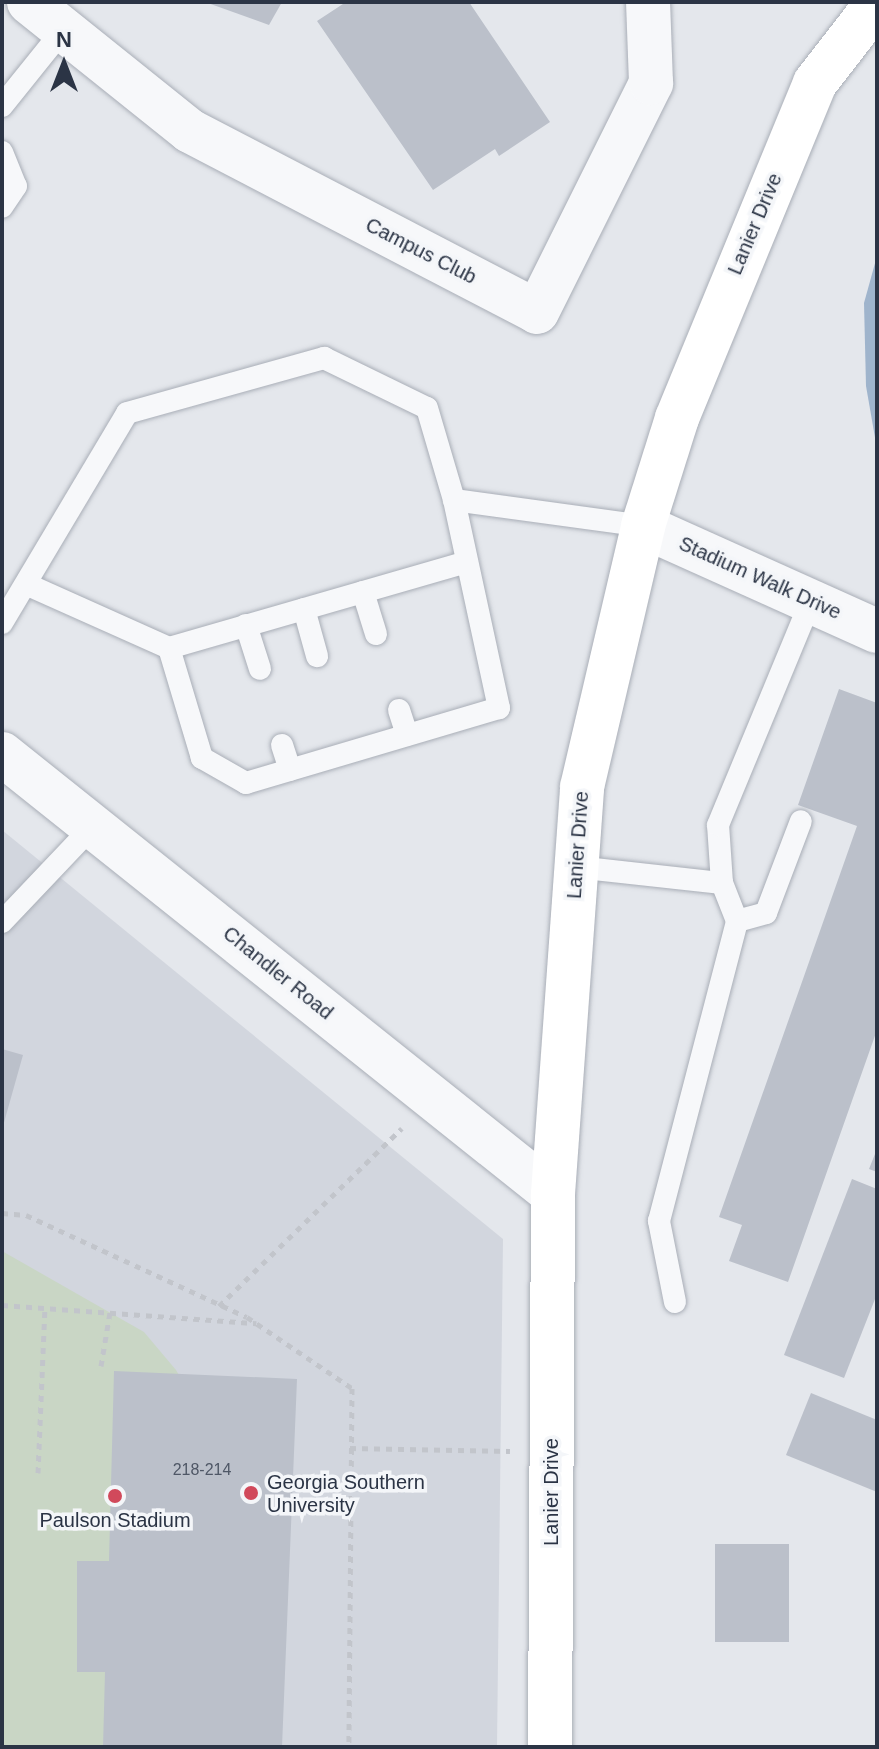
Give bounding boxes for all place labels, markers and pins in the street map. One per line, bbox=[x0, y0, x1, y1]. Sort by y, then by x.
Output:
place label: Georgia Southern University bbox=[267, 1470, 425, 1517]
marker: Georgia Southern University bbox=[242, 1484, 260, 1502]
marker: Paulson Stadium bbox=[106, 1487, 124, 1505]
place label: Paulson Stadium bbox=[39, 1508, 191, 1532]

